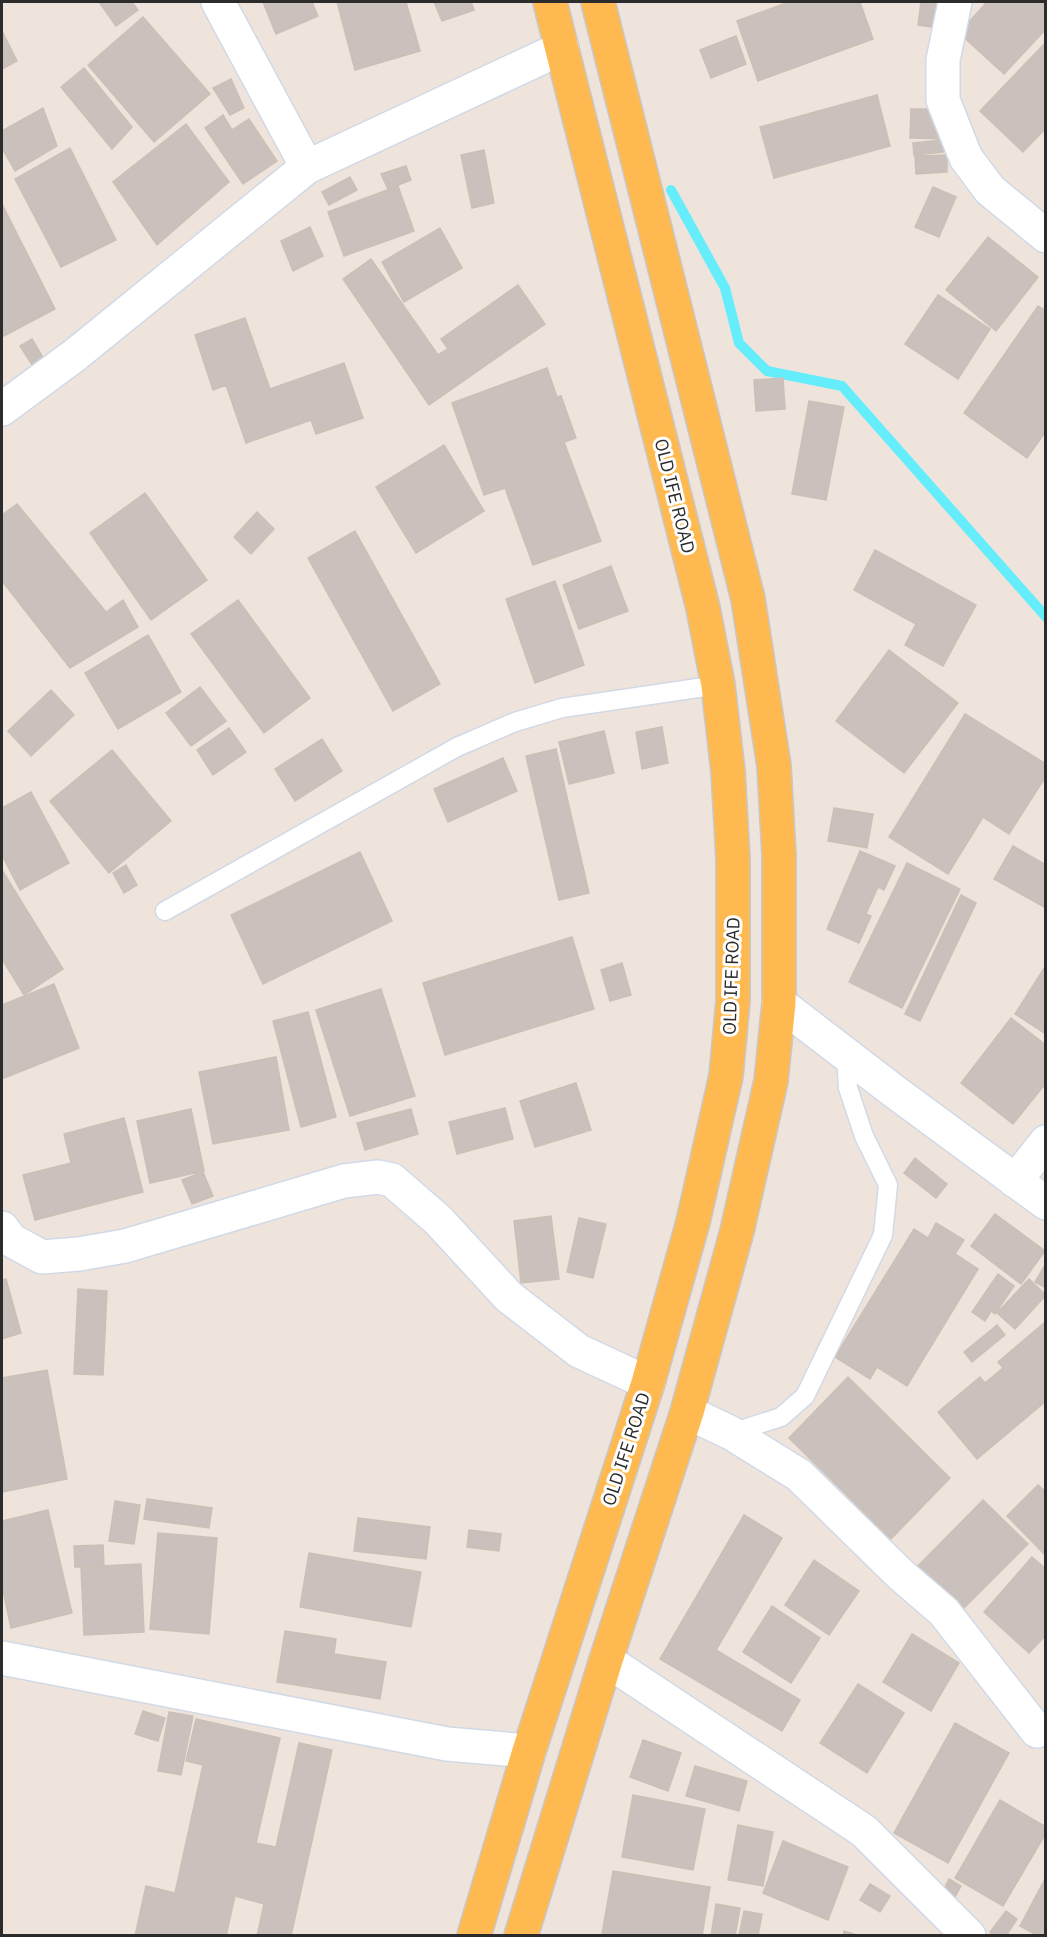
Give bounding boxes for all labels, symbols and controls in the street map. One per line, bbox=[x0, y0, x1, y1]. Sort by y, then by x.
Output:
street label: OLD IFE ROAD bbox=[650, 436, 700, 556]
street label: OLD IFE ROAD bbox=[717, 917, 745, 1035]
street label: OLD IFE ROAD bbox=[597, 1390, 655, 1508]

